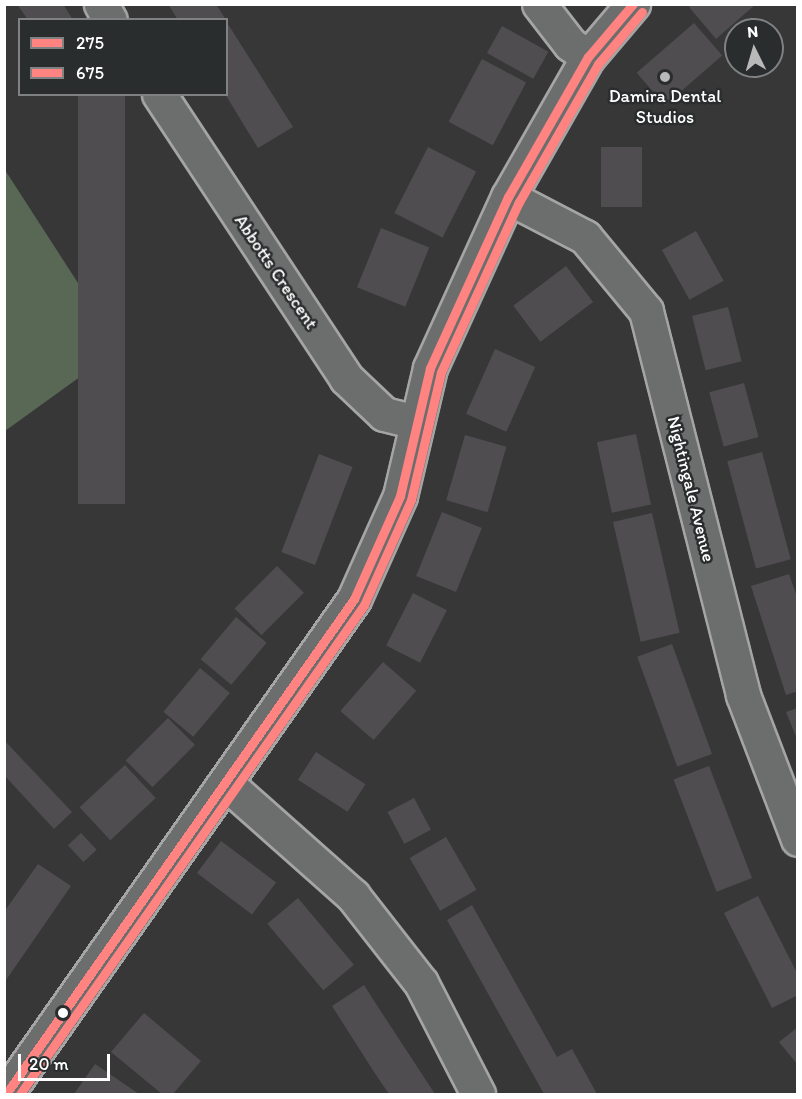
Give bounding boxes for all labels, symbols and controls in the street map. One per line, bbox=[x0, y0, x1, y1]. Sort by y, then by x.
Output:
legend bbox=[18, 18, 228, 96]
north arrow bbox=[724, 18, 784, 78]
text: N bbox=[746, 22, 759, 41]
text: 275 bbox=[76, 32, 104, 54]
text: 675 bbox=[76, 62, 104, 84]
marker: Damira Dental Studios bbox=[658, 70, 672, 84]
place label: Damira Dental Studios bbox=[609, 86, 721, 128]
street label: Abbotts Crescent bbox=[230, 211, 322, 333]
street label: Nightingale Avenue bbox=[662, 414, 720, 564]
unlabelled marker bbox=[57, 1007, 69, 1019]
scale bar bbox=[21, 1042, 112, 1080]
text: 20 m bbox=[29, 1053, 69, 1075]

